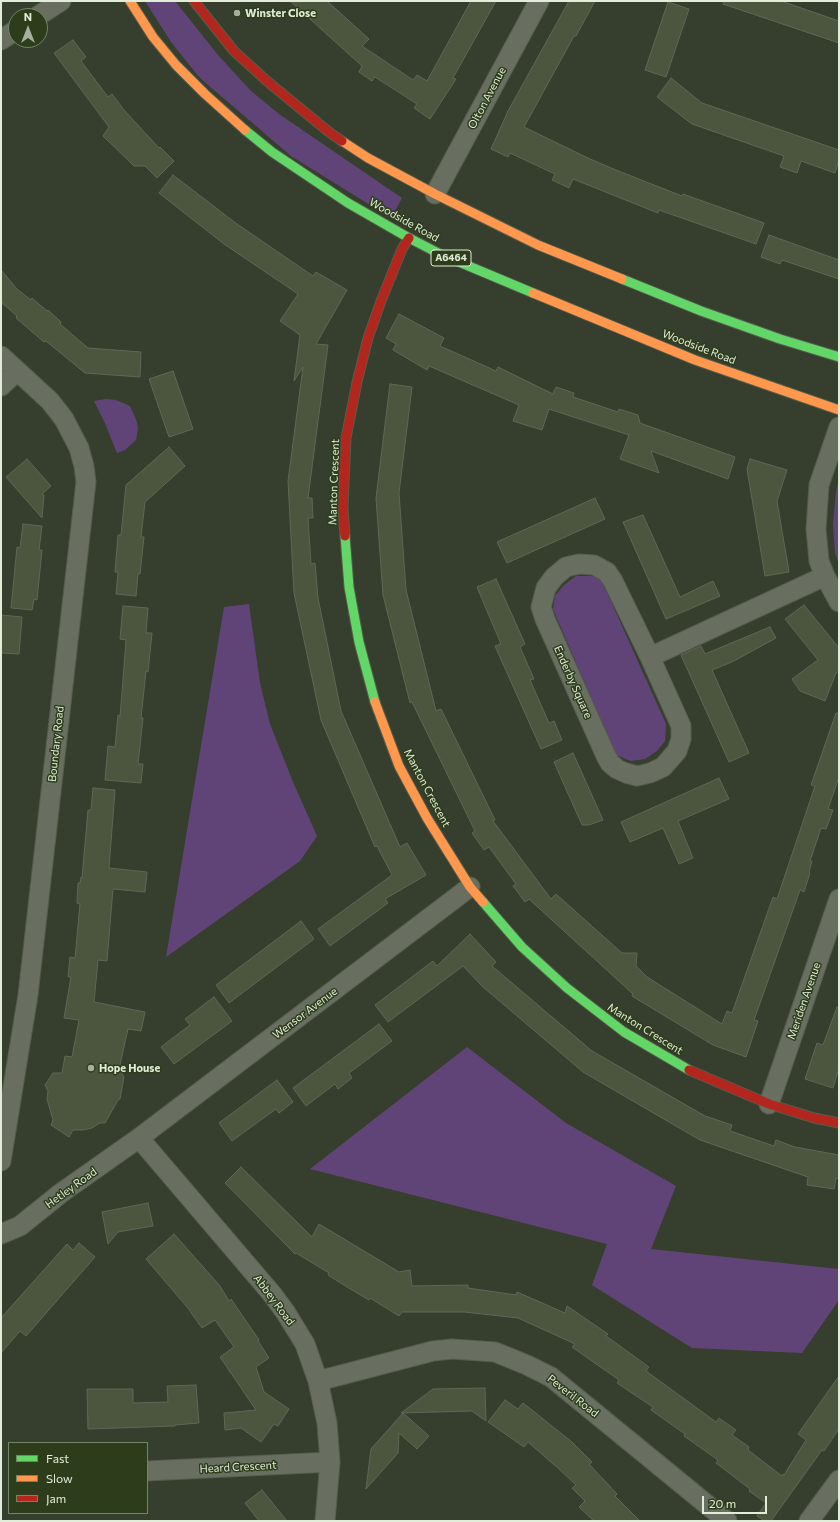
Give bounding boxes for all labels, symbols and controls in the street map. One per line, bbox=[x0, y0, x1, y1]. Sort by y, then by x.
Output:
place label: Winster Close bbox=[245, 6, 316, 20]
north arrow bbox=[8, 8, 48, 48]
marker: Winster Close bbox=[232, 8, 242, 18]
text: N bbox=[24, 10, 32, 23]
street label: Olton Avenue bbox=[465, 65, 509, 131]
street label: Woodside Road bbox=[367, 195, 441, 245]
road number: A6464 bbox=[431, 250, 471, 266]
street label: Woodside Road bbox=[660, 327, 738, 367]
street label: Manton Crescent bbox=[326, 439, 342, 525]
street label: Enderby Square bbox=[551, 644, 595, 720]
street label: Boundary Road bbox=[45, 705, 67, 783]
street label: Manton Crescent bbox=[401, 747, 453, 829]
street label: Meriden Avenue bbox=[785, 961, 823, 1041]
street label: Wensor Avenue bbox=[270, 984, 340, 1042]
street label: Manton Crescent bbox=[605, 1000, 685, 1058]
place label: Hope House bbox=[99, 1061, 160, 1075]
marker: Hope House bbox=[86, 1063, 96, 1073]
street label: Hetley Road bbox=[43, 1165, 99, 1211]
street label: Abbey Road bbox=[251, 1272, 297, 1328]
street label: Peveril Road bbox=[545, 1372, 601, 1420]
legend bbox=[8, 1442, 148, 1514]
text: Fast bbox=[46, 1451, 69, 1465]
street label: Heard Crescent bbox=[199, 1458, 277, 1476]
text: Slow bbox=[46, 1471, 73, 1485]
scale bar bbox=[704, 1488, 769, 1514]
text: Jam bbox=[46, 1491, 66, 1505]
text: 20 m bbox=[709, 1496, 736, 1510]

